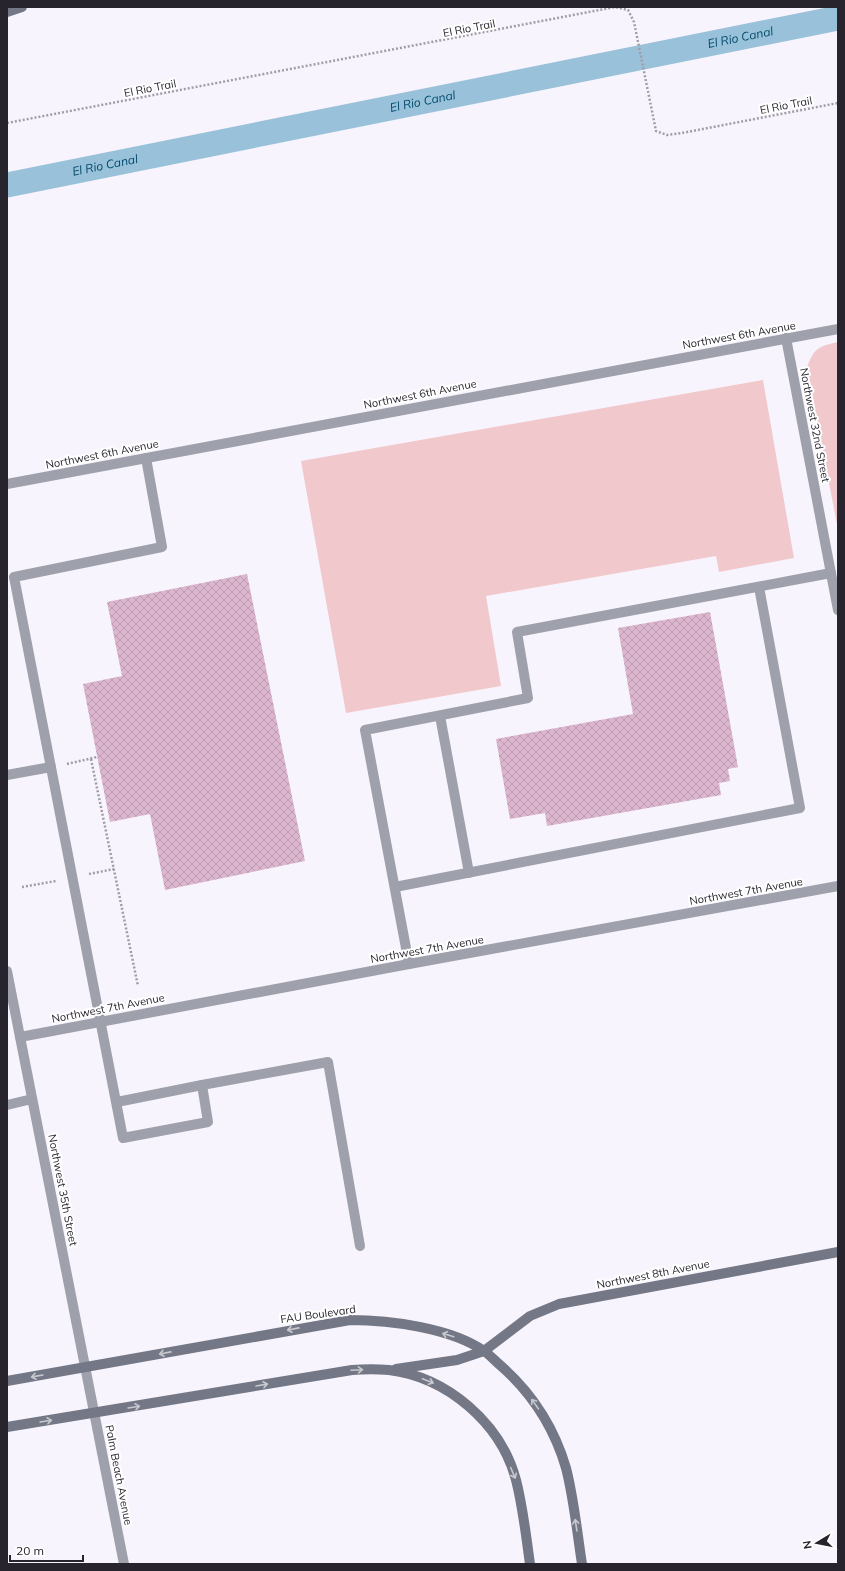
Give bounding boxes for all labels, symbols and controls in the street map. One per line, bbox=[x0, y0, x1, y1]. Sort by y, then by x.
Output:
street label: El Rio Trail bbox=[442, 16, 496, 40]
water label: El Rio Canal bbox=[706, 23, 774, 51]
street label: El Rio Trail bbox=[123, 76, 177, 100]
water label: El Rio Canal bbox=[388, 87, 457, 115]
street label: El Rio Trail bbox=[759, 93, 813, 117]
water label: El Rio Canal bbox=[71, 151, 139, 179]
street label: Northwest 6th Avenue bbox=[681, 318, 797, 352]
street label: Northwest 32nd Street bbox=[797, 367, 833, 483]
street label: Northwest 6th Avenue bbox=[362, 376, 478, 412]
street label: Northwest 6th Avenue bbox=[44, 436, 160, 472]
street label: Northwest 7th Avenue bbox=[688, 874, 804, 908]
street label: Northwest 7th Avenue bbox=[369, 932, 485, 966]
street label: Northwest 7th Avenue bbox=[50, 990, 166, 1026]
street label: Northwest 35th Street bbox=[45, 1133, 81, 1247]
street label: Northwest 8th Avenue bbox=[595, 1256, 711, 1292]
street label: FAU Boulevard bbox=[279, 1302, 357, 1326]
one-way arrow bbox=[287, 1325, 300, 1333]
one-way arrow bbox=[442, 1331, 455, 1338]
one-way arrow bbox=[159, 1349, 172, 1357]
one-way arrow bbox=[350, 1366, 363, 1373]
one-way arrow bbox=[31, 1372, 44, 1380]
one-way arrow bbox=[421, 1378, 433, 1386]
one-way arrow bbox=[255, 1381, 268, 1389]
one-way arrow bbox=[531, 1398, 539, 1409]
one-way arrow bbox=[127, 1403, 140, 1411]
one-way arrow bbox=[39, 1417, 52, 1425]
street label: Palm Beach Avenue bbox=[102, 1424, 136, 1526]
one-way arrow bbox=[510, 1467, 518, 1479]
one-way arrow bbox=[572, 1519, 580, 1532]
north arrow bbox=[797, 1523, 837, 1563]
scale bar bbox=[10, 1537, 83, 1563]
text: N bbox=[800, 1539, 815, 1550]
text: 20 m bbox=[16, 1543, 44, 1558]

